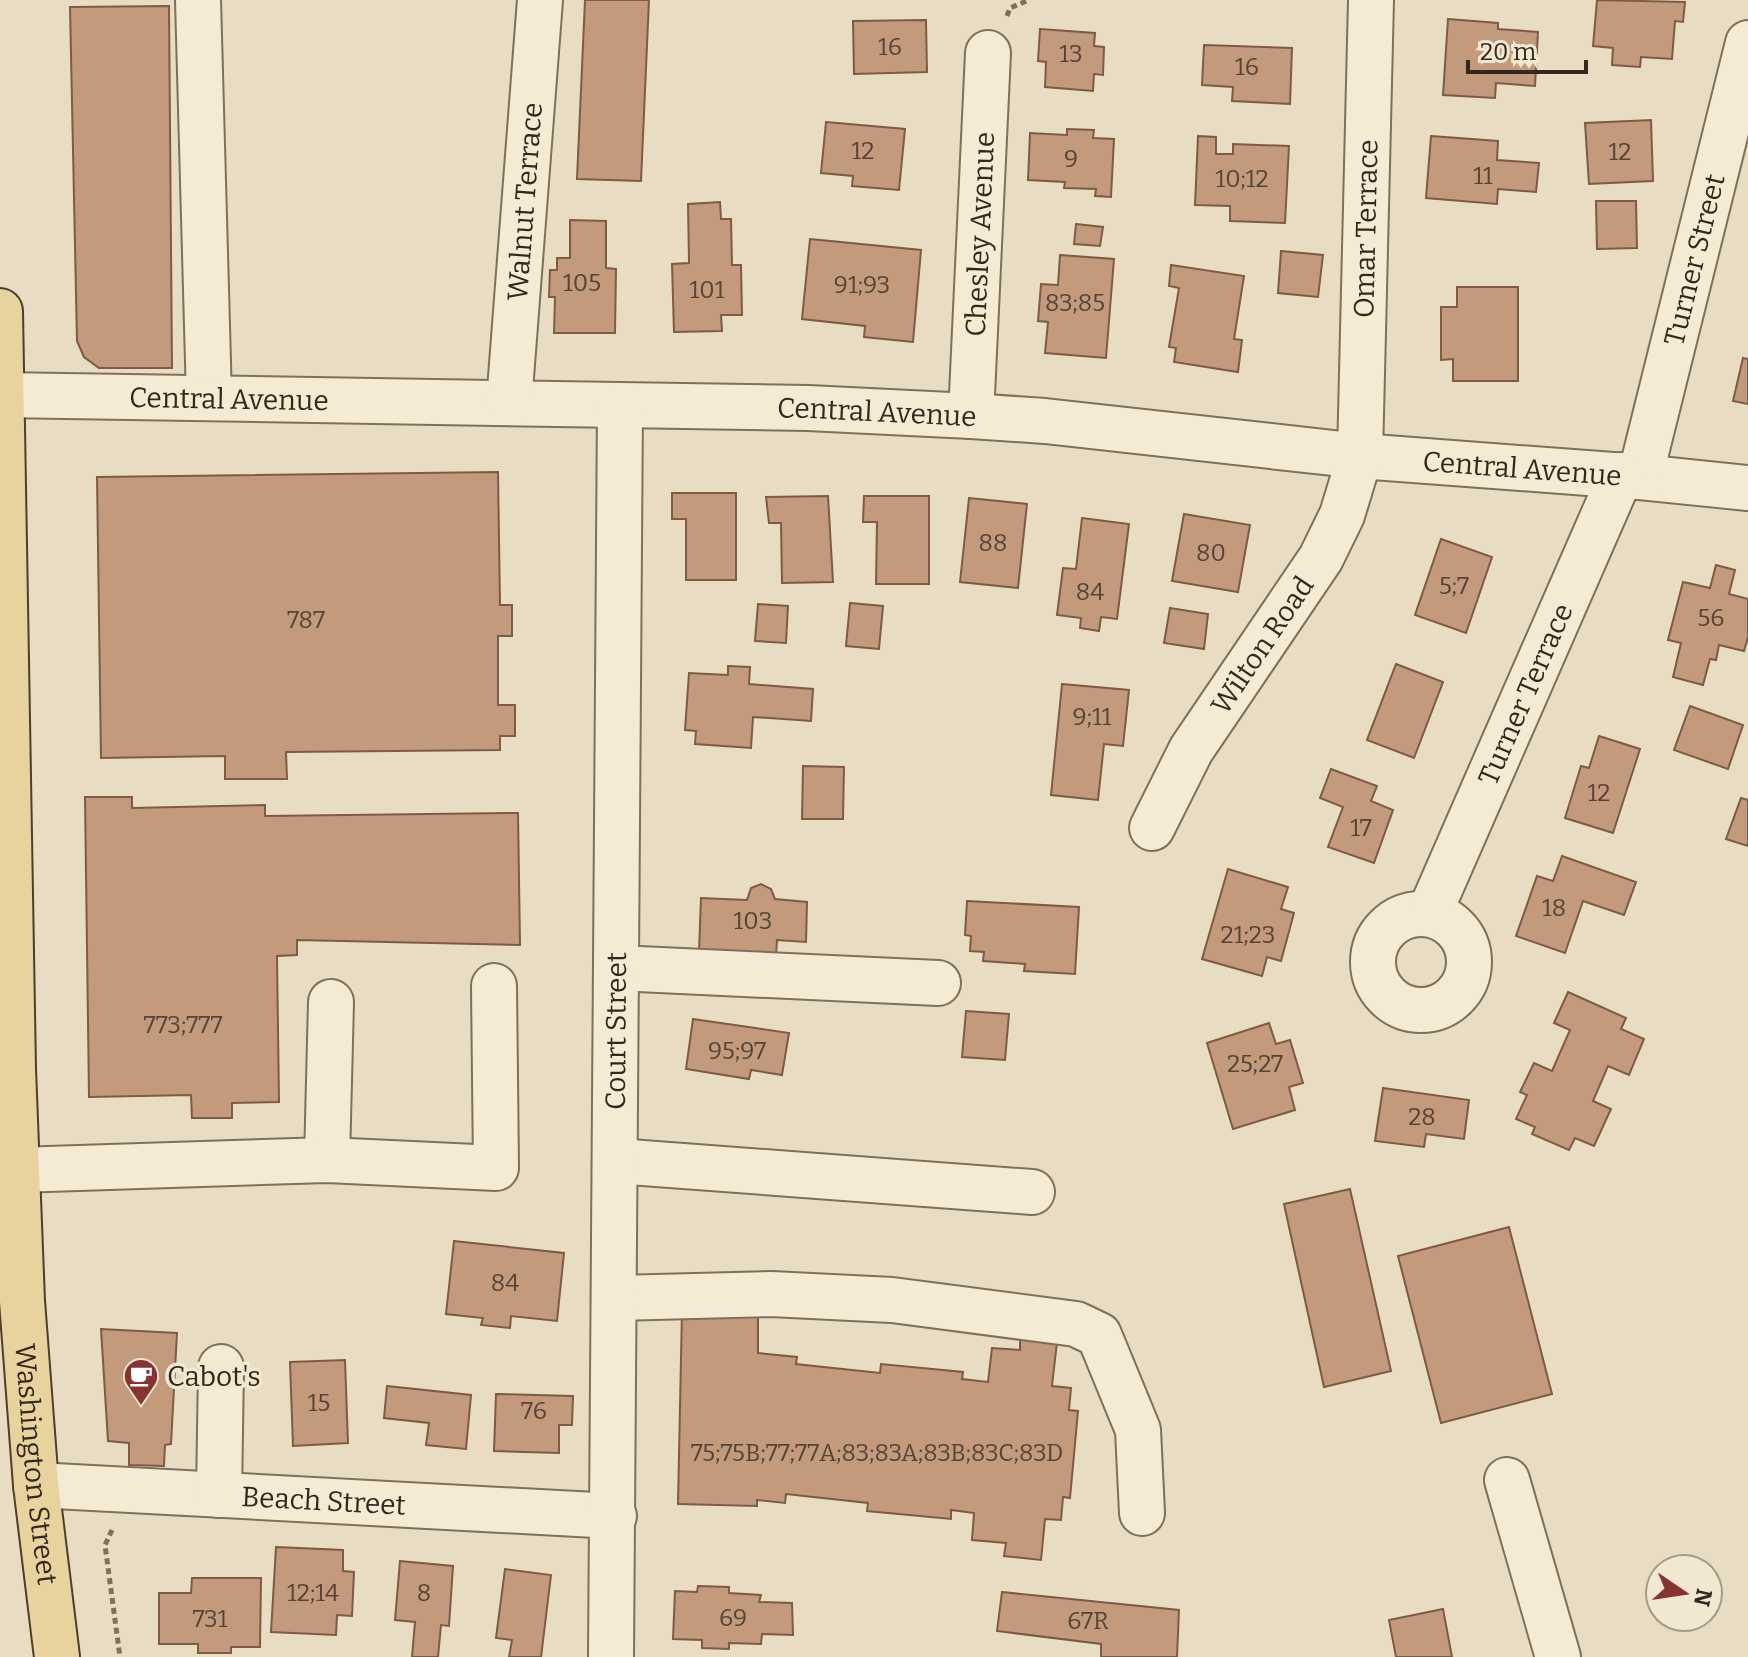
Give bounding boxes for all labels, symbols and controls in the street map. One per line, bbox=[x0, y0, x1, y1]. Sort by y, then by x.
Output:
scale bar bbox=[1468, 24, 1586, 74]
house number: 16 bbox=[878, 33, 902, 61]
text: 20 m bbox=[1480, 38, 1536, 66]
house number: 13 bbox=[1059, 40, 1083, 68]
house number: 16 bbox=[1235, 53, 1259, 81]
street label: Walnut Terrace bbox=[500, 101, 549, 302]
street label: Chesley Avenue bbox=[958, 131, 1001, 337]
house number: 12 bbox=[852, 137, 874, 165]
house number: 12 bbox=[1609, 138, 1631, 166]
street label: Omar Terrace bbox=[1347, 139, 1384, 318]
house number: 9 bbox=[1064, 145, 1078, 173]
house number: 11 bbox=[1473, 162, 1493, 190]
house number: 10;12 bbox=[1215, 165, 1269, 193]
street label: Turner Street bbox=[1657, 171, 1731, 349]
house number: 105 bbox=[563, 269, 601, 297]
house number: 91;93 bbox=[834, 271, 890, 299]
house number: 101 bbox=[690, 276, 725, 304]
house number: 83;85 bbox=[1045, 289, 1105, 317]
street label: Central Avenue bbox=[129, 381, 329, 417]
street label: Central Avenue bbox=[777, 391, 977, 433]
street label: Central Avenue bbox=[1421, 444, 1623, 492]
house number: 88 bbox=[979, 529, 1007, 557]
house number: 80 bbox=[1196, 539, 1226, 567]
street label: Wilton Road bbox=[1204, 570, 1320, 720]
house number: 5;7 bbox=[1439, 572, 1469, 600]
house number: 84 bbox=[1076, 578, 1104, 606]
street label: Turner Terrace bbox=[1471, 598, 1579, 790]
house number: 56 bbox=[1698, 604, 1724, 632]
house number: 787 bbox=[287, 606, 325, 634]
house number: 9;11 bbox=[1073, 703, 1112, 731]
house number: 12 bbox=[1588, 779, 1610, 807]
house number: 17 bbox=[1350, 814, 1372, 842]
house number: 18 bbox=[1542, 894, 1566, 922]
house number: 103 bbox=[734, 907, 772, 935]
house number: 21;23 bbox=[1221, 921, 1275, 949]
street label: Court Street bbox=[598, 952, 633, 1110]
house number: 773;777 bbox=[144, 1011, 222, 1039]
house number: 95;97 bbox=[708, 1037, 766, 1065]
house number: 25;27 bbox=[1227, 1050, 1283, 1078]
house number: 28 bbox=[1408, 1103, 1436, 1131]
house number: 84 bbox=[491, 1269, 519, 1297]
street label: Washington Street bbox=[9, 1342, 65, 1587]
cafe icon: Cabot's bbox=[122, 1357, 160, 1407]
place label: Cabot's bbox=[167, 1360, 261, 1393]
house number: 15 bbox=[308, 1389, 330, 1417]
house number: 76 bbox=[521, 1397, 547, 1425]
house number: 75;75B;77;77A;83;83A;83B;83C;83D bbox=[691, 1439, 1063, 1467]
street label: Beach Street bbox=[241, 1480, 407, 1521]
north arrow bbox=[1644, 1553, 1724, 1633]
house number: 12;14 bbox=[287, 1579, 339, 1607]
house number: 8 bbox=[417, 1579, 431, 1607]
text: N bbox=[1688, 1586, 1718, 1609]
house number: 69 bbox=[719, 1604, 747, 1632]
house number: 731 bbox=[193, 1605, 228, 1633]
house number: 67R bbox=[1067, 1607, 1109, 1635]

